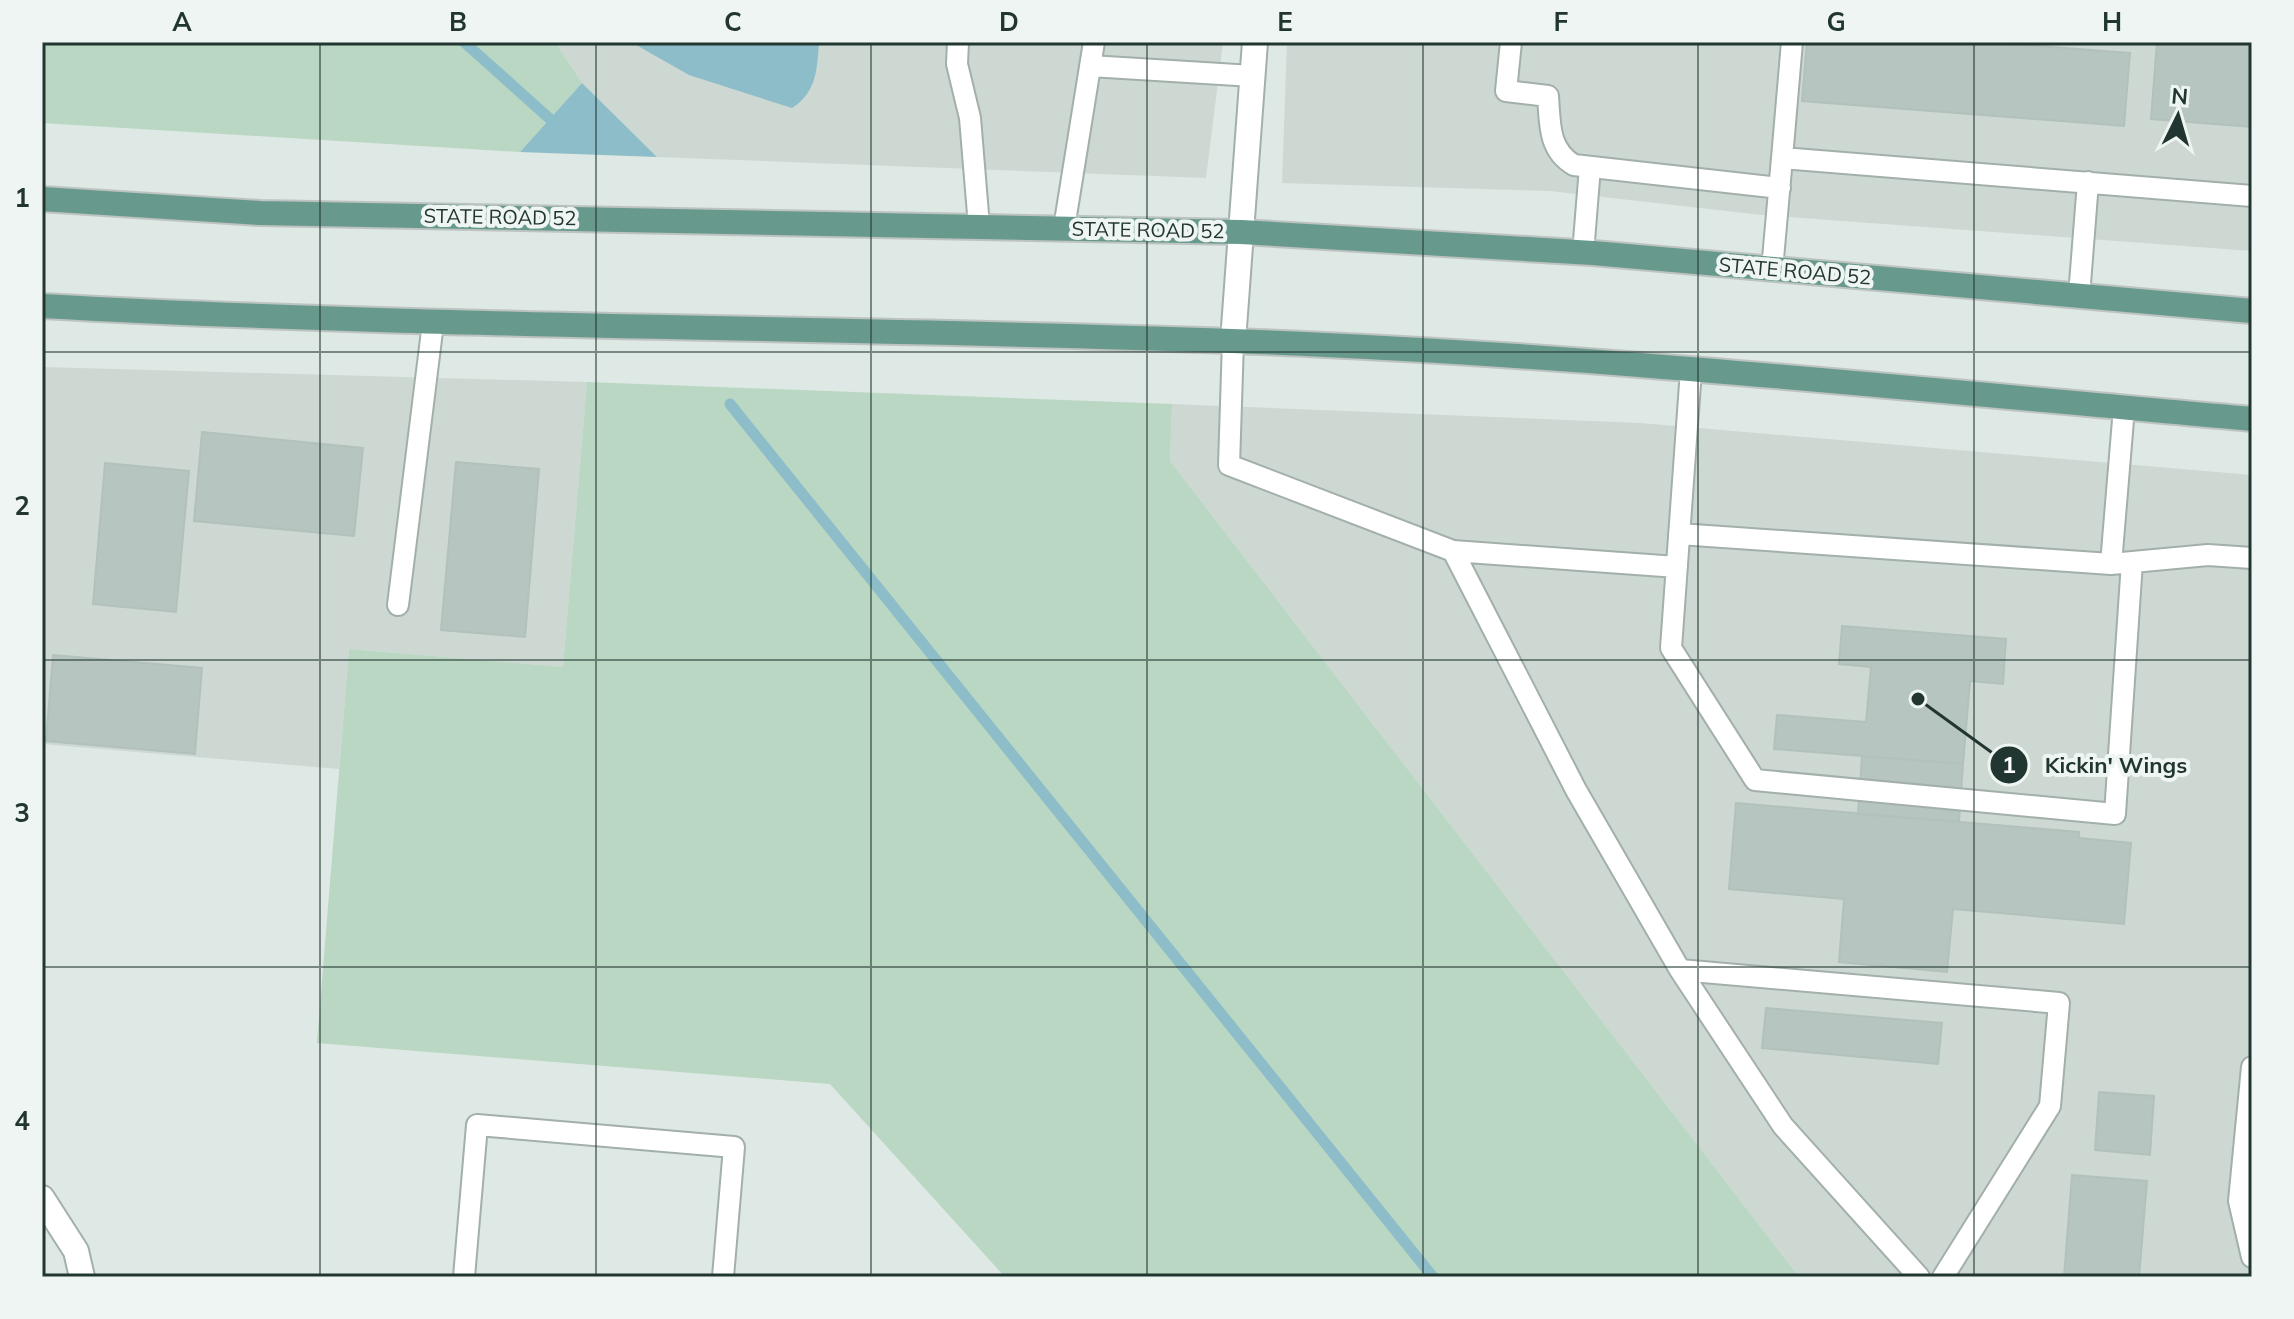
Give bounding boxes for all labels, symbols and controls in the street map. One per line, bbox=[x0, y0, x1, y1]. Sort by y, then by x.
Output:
text: A bbox=[172, 5, 192, 38]
text: B bbox=[449, 5, 467, 38]
text: C bbox=[724, 5, 742, 38]
text: D bbox=[999, 5, 1019, 38]
text: E bbox=[1277, 5, 1293, 38]
text: F bbox=[1554, 5, 1569, 38]
text: G bbox=[1826, 5, 1846, 38]
text: H bbox=[2102, 5, 2122, 38]
north arrow bbox=[2138, 76, 2218, 156]
text: N bbox=[2170, 81, 2189, 111]
text: 1 bbox=[14, 181, 30, 214]
street label: STATE ROAD 52 bbox=[423, 203, 577, 230]
street label: STATE ROAD 52 bbox=[1071, 216, 1225, 243]
street label: STATE ROAD 52 bbox=[1718, 251, 1872, 290]
text: 2 bbox=[14, 489, 30, 522]
callout: Kickin' Wings bbox=[1989, 742, 2203, 788]
text: 1 bbox=[2002, 749, 2016, 779]
text: Kickin' Wings bbox=[2045, 751, 2187, 779]
text: 3 bbox=[14, 796, 30, 829]
text: 4 bbox=[14, 1104, 30, 1137]

